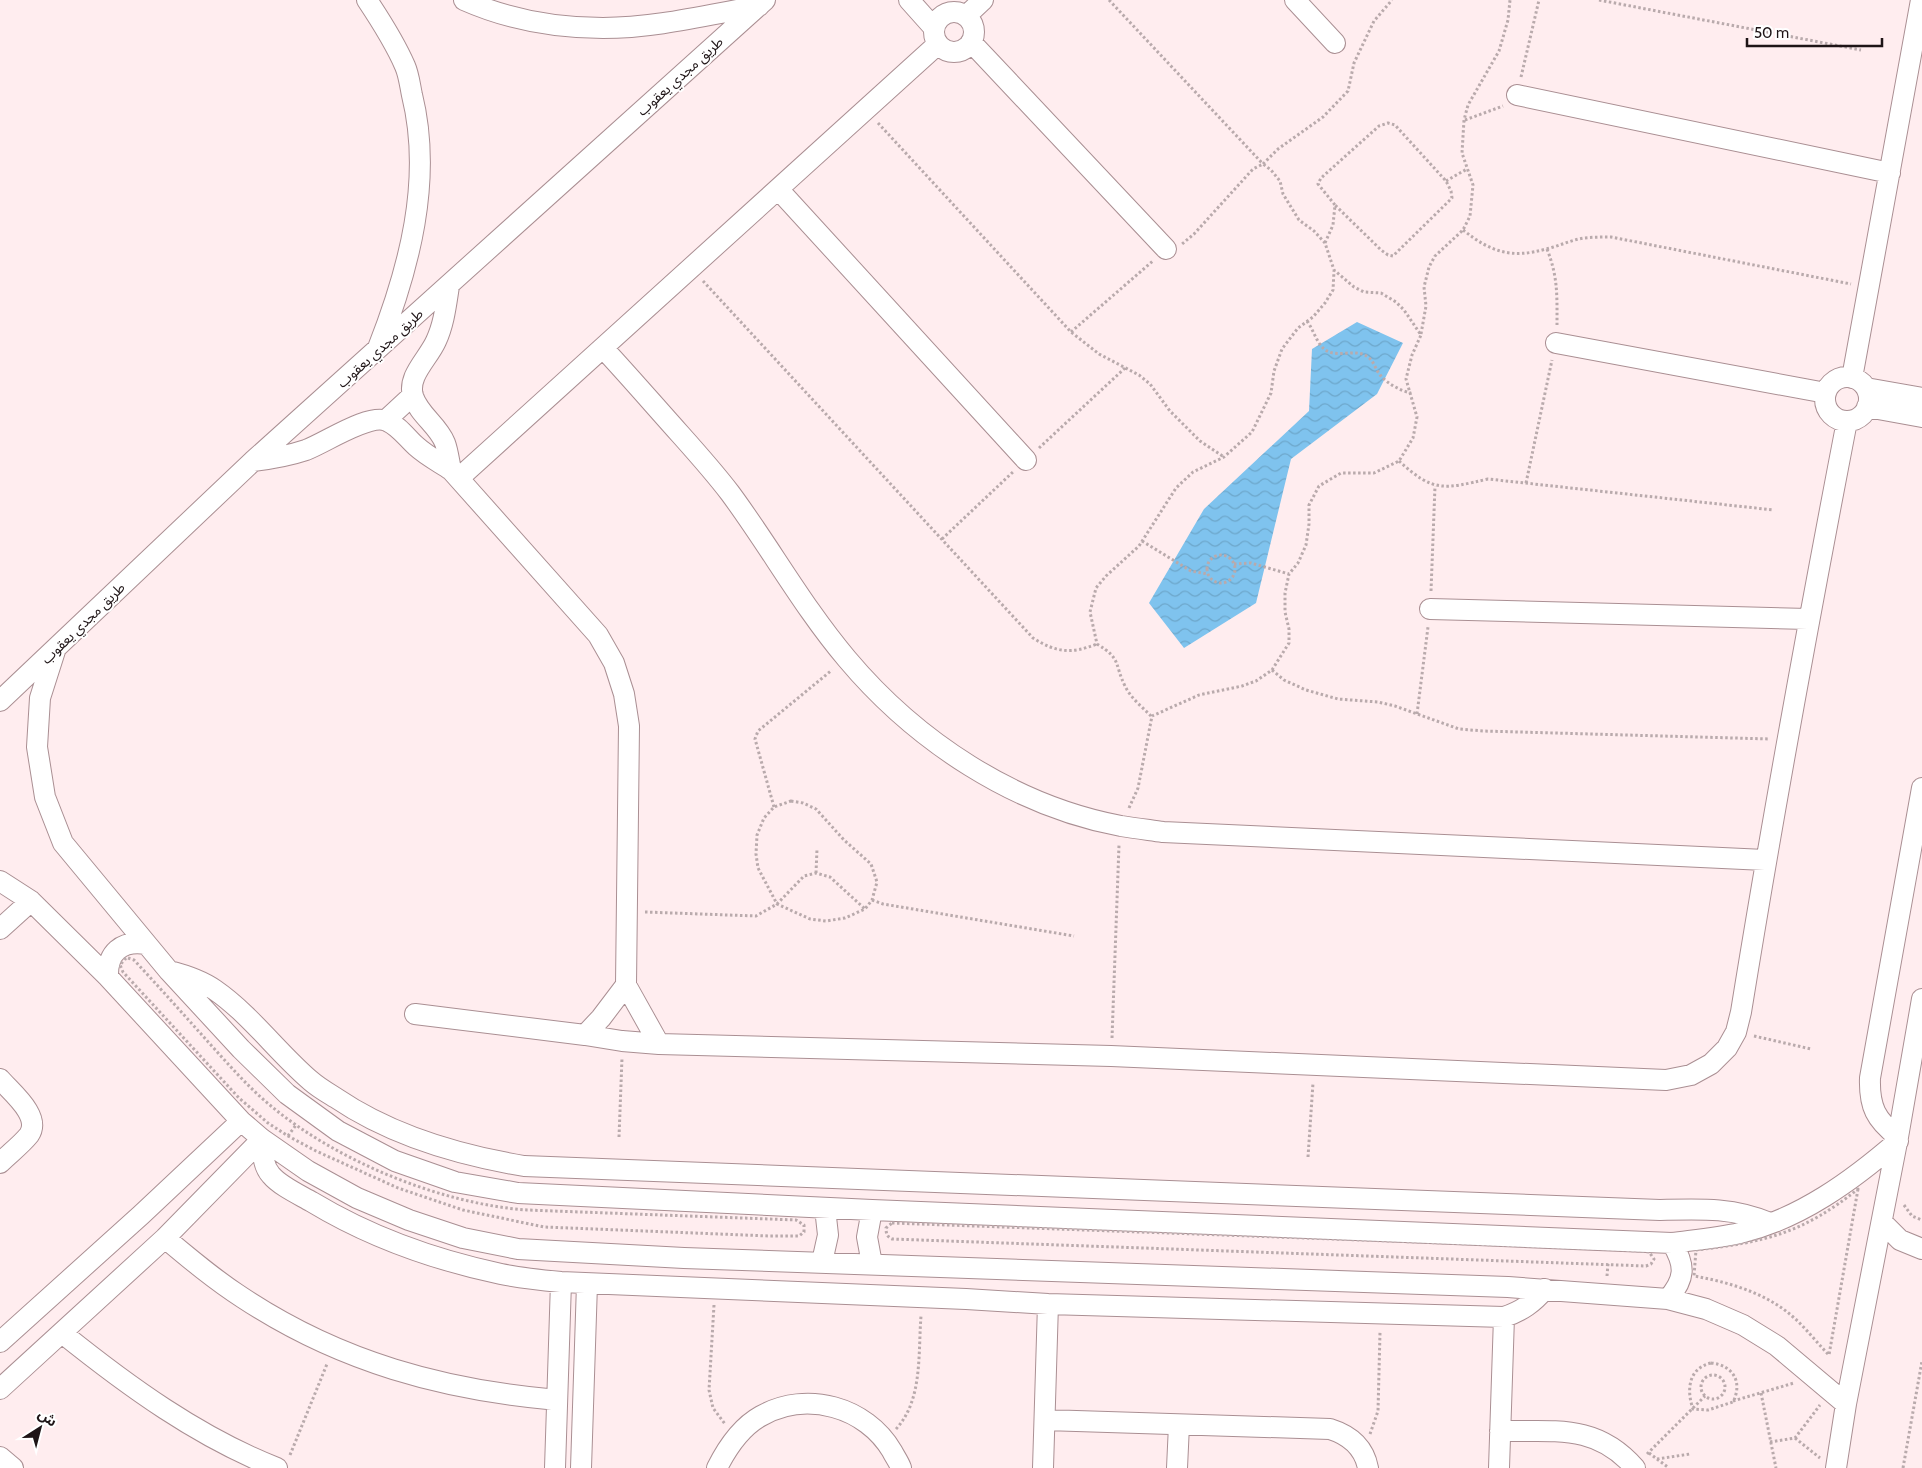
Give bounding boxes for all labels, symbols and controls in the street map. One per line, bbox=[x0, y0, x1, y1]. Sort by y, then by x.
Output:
scale bar bbox=[1747, 15, 1882, 47]
text: 50 m bbox=[1754, 24, 1789, 42]
street label: طريق مجدي يعقوب bbox=[633, 33, 728, 121]
street label: طريق مجدي يعقوب bbox=[333, 305, 428, 393]
street label: طريق مجدي يعقوب bbox=[37, 578, 130, 669]
north arrow bbox=[15, 1403, 65, 1453]
text: ش bbox=[35, 1405, 61, 1430]

